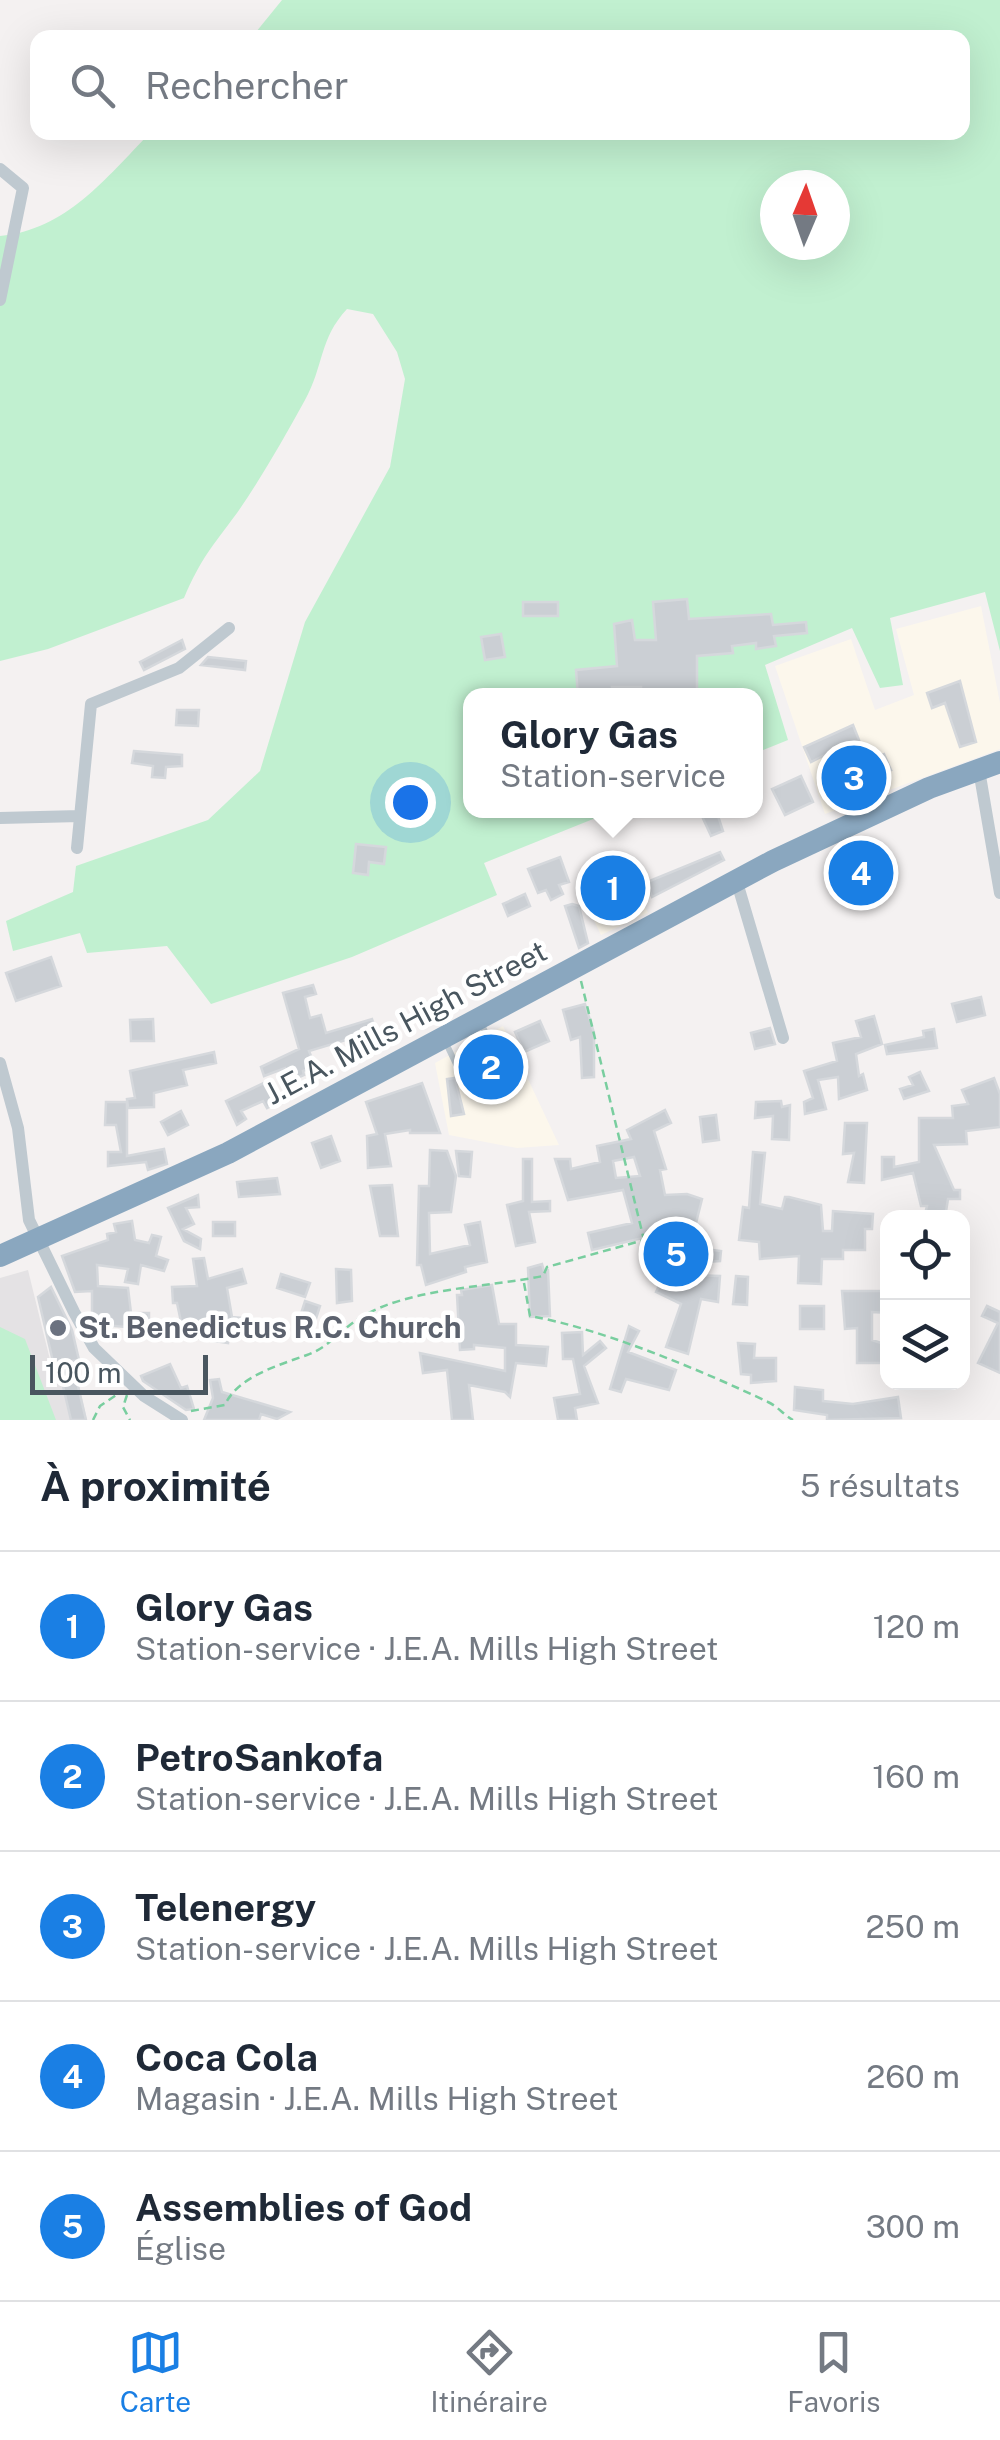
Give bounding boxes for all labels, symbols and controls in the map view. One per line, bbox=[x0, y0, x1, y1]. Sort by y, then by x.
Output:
search box bbox=[30, 30, 970, 140]
icon: search bbox=[65, 58, 120, 113]
text: Rechercher bbox=[145, 63, 349, 108]
north arrow bbox=[760, 170, 850, 260]
popup bbox=[463, 688, 763, 818]
text: Glory Gas bbox=[500, 712, 678, 757]
pin: 3 bbox=[822, 740, 886, 816]
text: Station-service bbox=[500, 757, 726, 794]
your location bbox=[385, 777, 436, 828]
pin: 4 bbox=[828, 836, 894, 910]
pin: 1 bbox=[580, 850, 646, 926]
street label: J.E.A. Mills High Street bbox=[258, 933, 553, 1112]
pin: 2 bbox=[458, 1030, 524, 1104]
map controls bbox=[880, 1210, 970, 1390]
button: locate bbox=[880, 1210, 970, 1300]
pin: 5 bbox=[644, 1216, 708, 1292]
button: layers bbox=[880, 1300, 970, 1390]
place label: St. Benedictus R.C. Church bbox=[78, 1309, 462, 1345]
marker: St. Benedictus R.C. Church bbox=[47, 1317, 69, 1339]
scale bar bbox=[30, 1350, 208, 1394]
text: 100 m bbox=[45, 1356, 122, 1389]
text: À proximité bbox=[40, 1461, 271, 1510]
text: 5 résultats bbox=[800, 1467, 960, 1504]
text: Glory Gas bbox=[135, 1585, 313, 1630]
text: 1 bbox=[66, 1608, 79, 1645]
text: 120 m bbox=[873, 1608, 960, 1645]
text: Station-service · J.E.A. Mills High Street bbox=[135, 1630, 718, 1667]
text: PetroSankofa bbox=[135, 1735, 383, 1780]
text: 2 bbox=[62, 1758, 83, 1795]
text: 160 m bbox=[872, 1758, 960, 1795]
text: Station-service · J.E.A. Mills High Street bbox=[135, 1780, 718, 1817]
text: Telenergy bbox=[135, 1885, 316, 1930]
text: 3 bbox=[62, 1908, 83, 1945]
text: 250 m bbox=[865, 1908, 960, 1945]
text: Station-service · J.E.A. Mills High Street bbox=[135, 1930, 718, 1967]
text: Coca Cola bbox=[135, 2035, 318, 2080]
text: 4 bbox=[62, 2058, 83, 2095]
text: 260 m bbox=[866, 2058, 960, 2095]
text: Magasin · J.E.A. Mills High Street bbox=[135, 2080, 618, 2117]
text: Assemblies of God bbox=[135, 2185, 472, 2230]
text: 5 bbox=[62, 2208, 83, 2245]
text: 300 m bbox=[866, 2208, 960, 2245]
text: Église bbox=[135, 2230, 226, 2267]
tab: Carte bbox=[120, 2325, 191, 2418]
tab: Itinéraire bbox=[430, 2325, 548, 2418]
tab: Favoris bbox=[787, 2325, 880, 2418]

